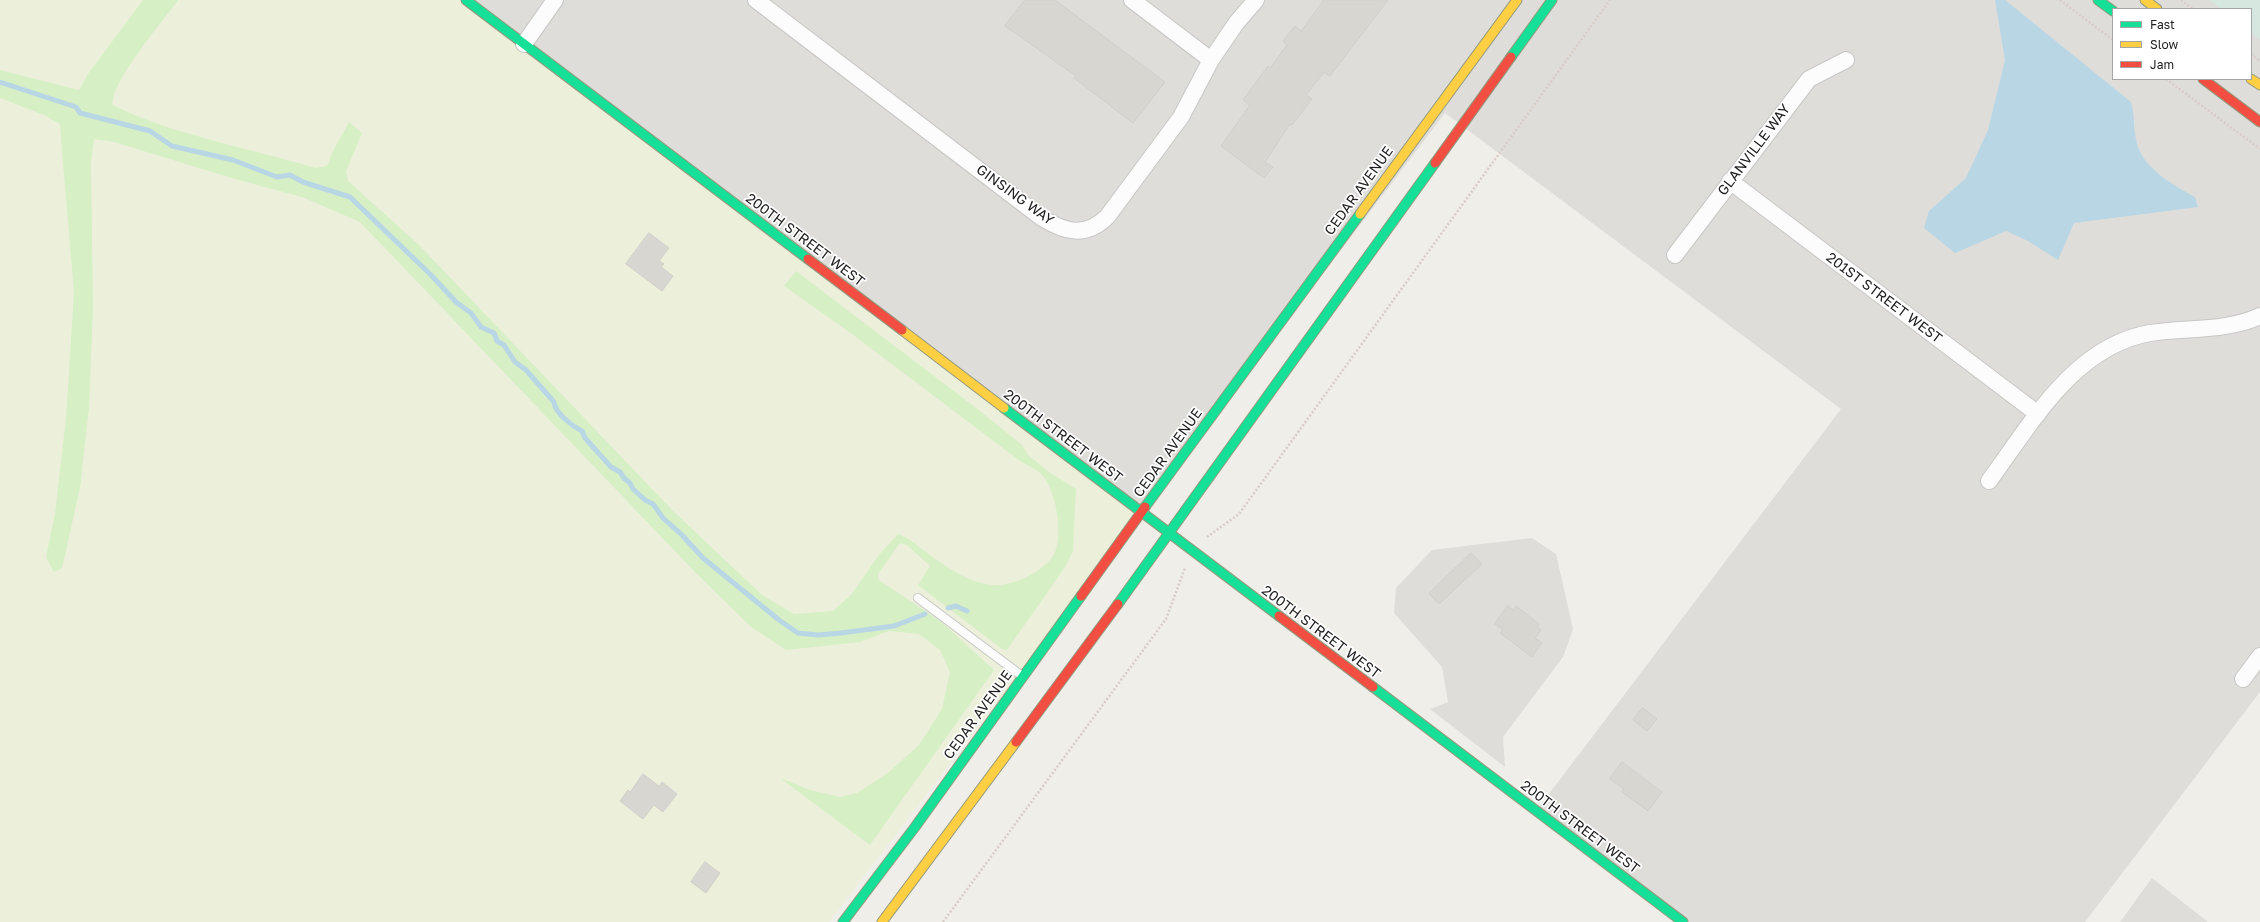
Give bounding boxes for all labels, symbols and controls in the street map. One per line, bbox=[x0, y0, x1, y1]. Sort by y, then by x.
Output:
legend bbox=[2112, 8, 2252, 80]
text: Fast bbox=[2150, 17, 2175, 32]
text: Slow bbox=[2150, 37, 2178, 52]
text: Jam bbox=[2150, 57, 2174, 72]
street label: GLANVILLE WAY bbox=[1714, 101, 1794, 199]
street label: CEDAR AVENUE bbox=[1321, 143, 1397, 239]
street label: GINSING WAY bbox=[973, 161, 1057, 229]
street label: 200TH STREET WEST bbox=[742, 190, 868, 290]
street label: 201ST STREET WEST bbox=[1823, 249, 1945, 347]
street label: 200TH STREET WEST bbox=[1000, 386, 1126, 486]
street label: CEDAR AVENUE bbox=[1130, 405, 1206, 501]
street label: 200TH STREET WEST bbox=[1258, 582, 1384, 682]
street label: CEDAR AVENUE bbox=[940, 667, 1016, 763]
street label: 200TH STREET WEST bbox=[1517, 777, 1643, 877]

